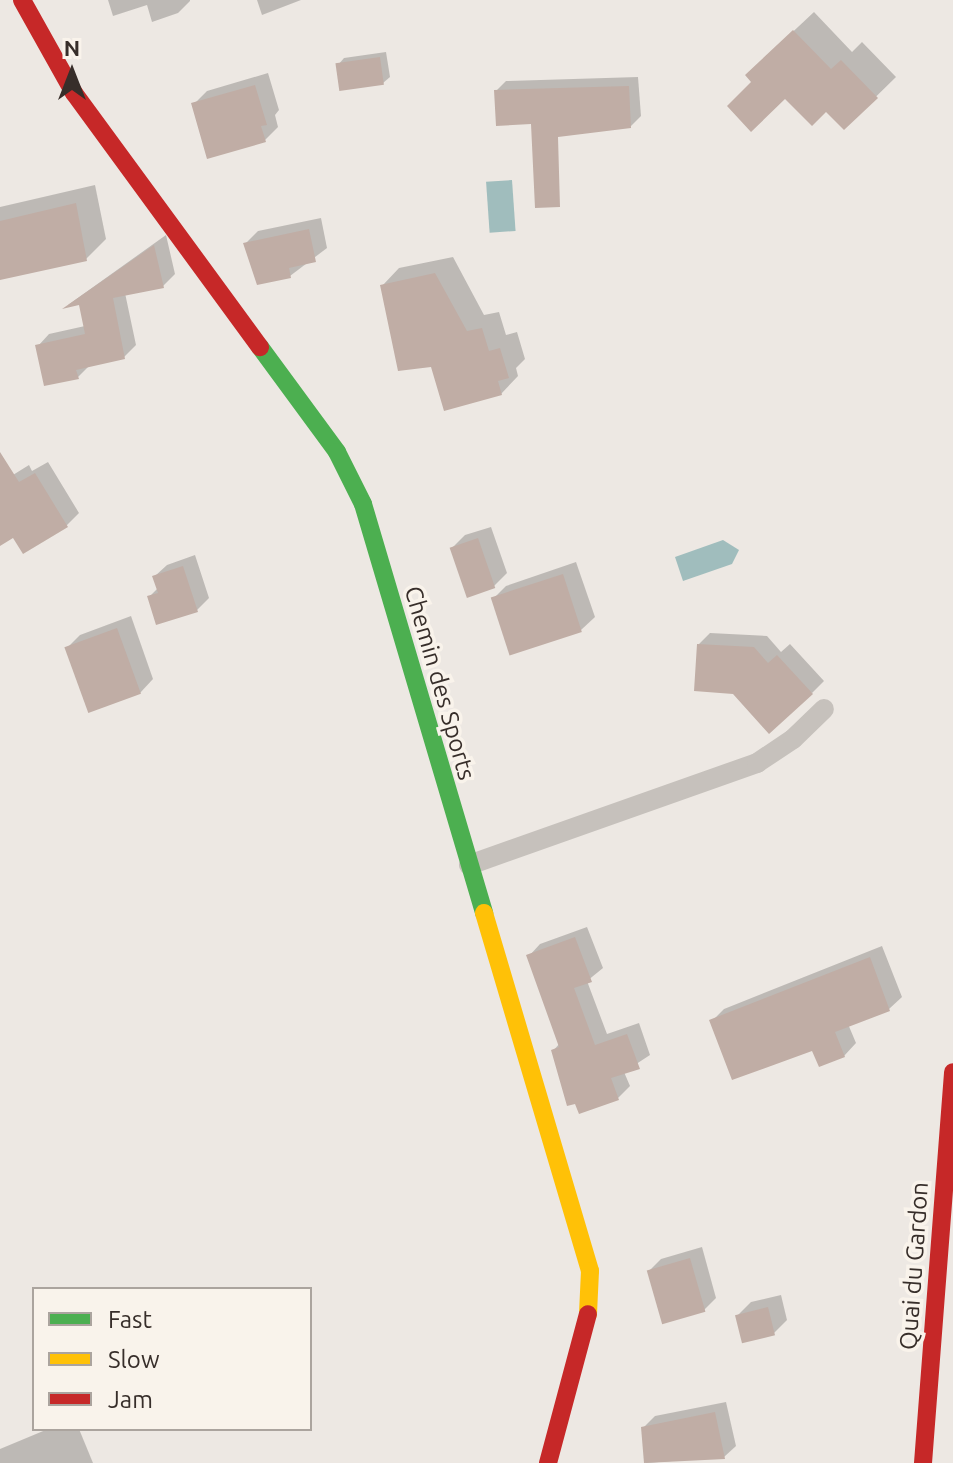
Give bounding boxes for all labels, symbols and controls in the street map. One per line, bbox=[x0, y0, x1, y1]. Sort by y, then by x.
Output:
north arrow bbox=[32, 32, 112, 112]
text: N bbox=[64, 35, 80, 60]
street label: Chemin des Sports bbox=[399, 583, 481, 783]
street label: Quai du Gardon bbox=[894, 1181, 934, 1351]
legend bbox=[32, 1287, 312, 1431]
text: Fast bbox=[108, 1306, 152, 1333]
text: Slow bbox=[108, 1346, 160, 1373]
text: Jam bbox=[108, 1386, 153, 1413]

